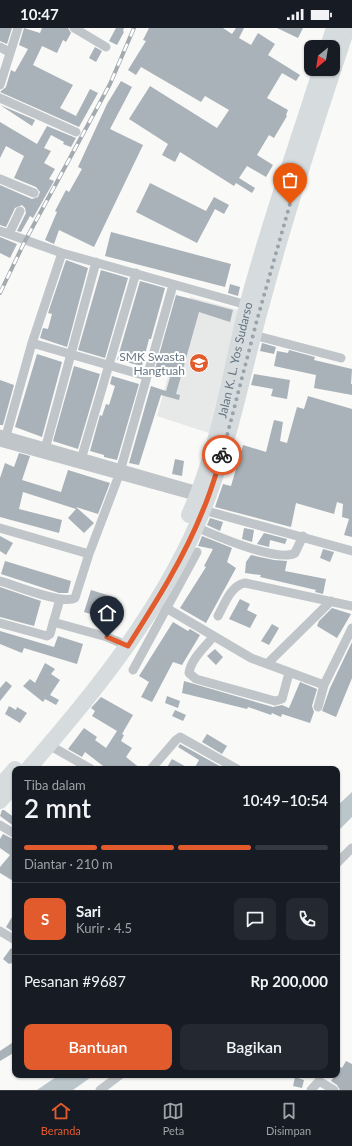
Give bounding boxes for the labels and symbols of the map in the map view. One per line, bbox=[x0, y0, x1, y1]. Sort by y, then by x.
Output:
north arrow bbox=[304, 40, 340, 76]
pin bbox=[273, 163, 307, 204]
street label: Jalan K. L. Yos Sudarso bbox=[214, 300, 255, 419]
place label: SMK Swasta Hangtuah bbox=[119, 349, 185, 378]
school or university icon: SMK Swasta Hangtuah bbox=[188, 352, 210, 374]
courier bbox=[202, 435, 242, 475]
pin bbox=[90, 596, 124, 637]

